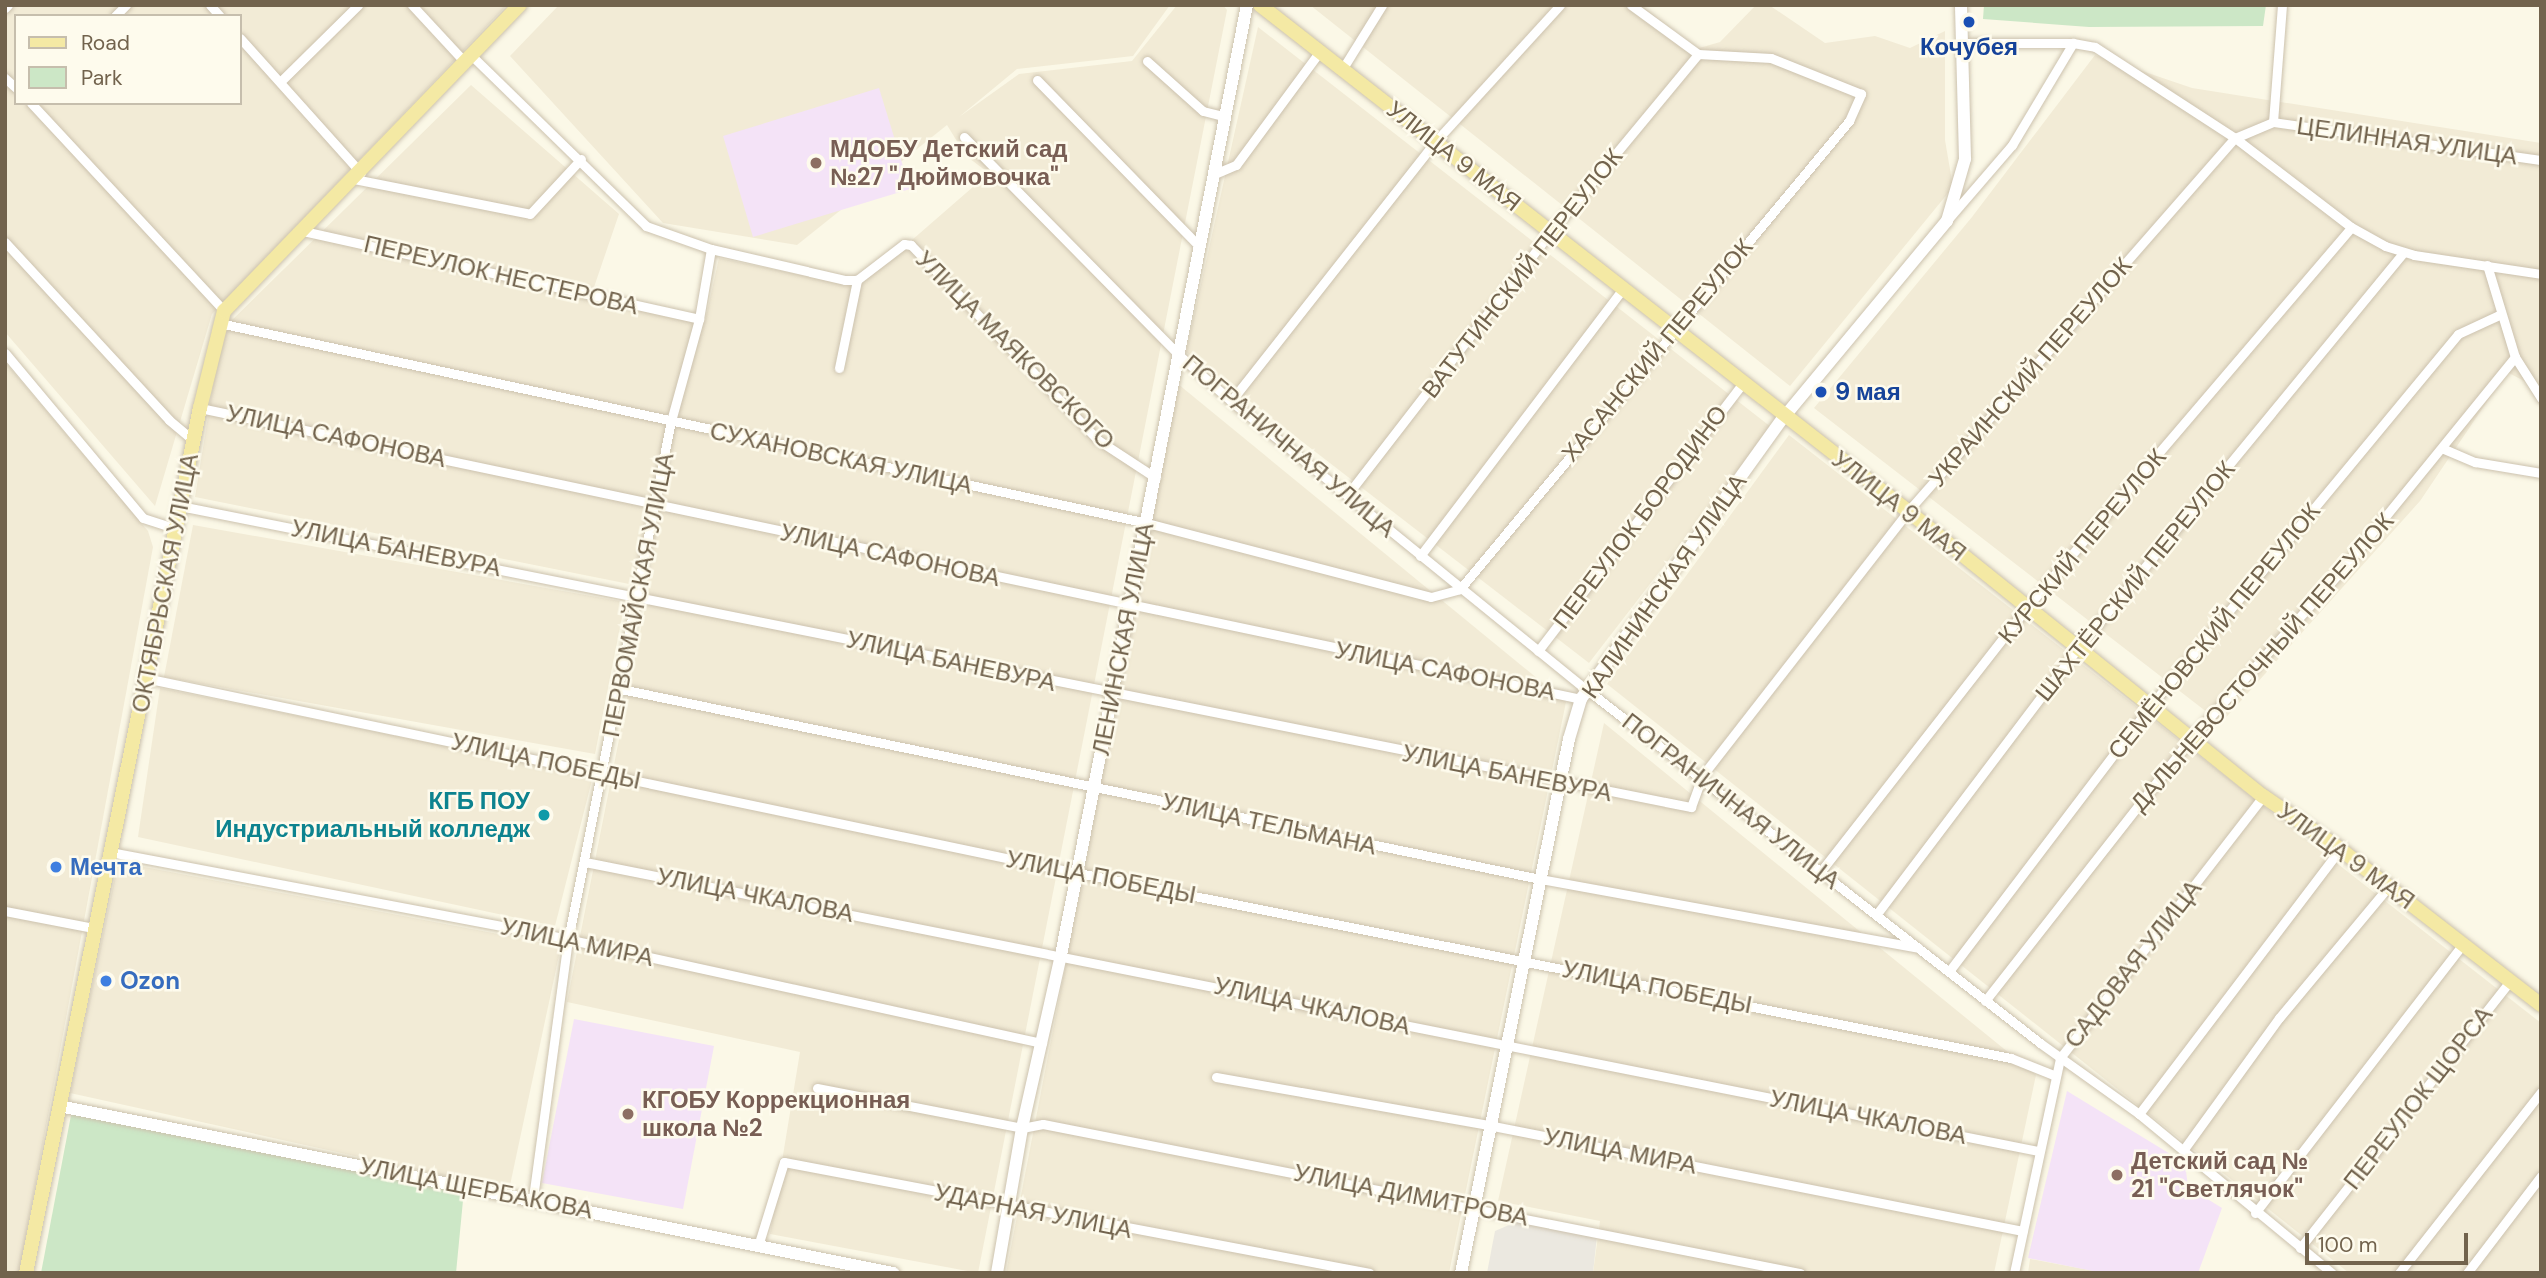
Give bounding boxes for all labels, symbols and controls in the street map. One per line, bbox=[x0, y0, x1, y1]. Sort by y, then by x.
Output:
legend bbox=[14, 14, 242, 105]
marker: Кочубея bbox=[1961, 14, 1977, 30]
text: Road bbox=[81, 29, 130, 57]
place label: Кочубея bbox=[1920, 33, 2018, 61]
text: Park bbox=[81, 64, 122, 92]
street label: УЛИЦА 9 МАЯ bbox=[1381, 95, 1527, 217]
street label: ЦЕЛИННАЯ УЛИЦА bbox=[2295, 111, 2519, 171]
place label: МДОБУ Детский сад №27 "Дюймовочка" bbox=[830, 135, 1068, 191]
street label: ВАТУТИНСКИЙ ПЕРЕУЛОК bbox=[1416, 142, 1628, 404]
marker: МДОБУ Детский сад №27 "Дюймовочка" bbox=[808, 155, 824, 171]
street label: ПЕРЕУЛОК НЕСТЕРОВА bbox=[361, 229, 641, 321]
street label: ХАСАНСКИЙ ПЕРЕУЛОК bbox=[1555, 233, 1759, 467]
street label: УЛИЦА МАЯКОВСКОГО bbox=[910, 245, 1120, 455]
street label: УКРАИНСКИЙ ПЕРЕУЛОК bbox=[1923, 251, 2137, 493]
street label: ПОГРАНИЧНАЯ УЛИЦА bbox=[1177, 349, 1401, 543]
place label: 9 мая bbox=[1835, 378, 1901, 406]
marker: 9 мая bbox=[1813, 384, 1829, 400]
street label: УЛИЦА САФОНОВА bbox=[224, 399, 448, 473]
street label: ПЕРЕУЛОК БОРОДИНО bbox=[1547, 400, 1733, 634]
street label: СУХАНОВСКАЯ УЛИЦА bbox=[707, 416, 975, 500]
street label: КУРСКИЙ ПЕРЕУЛОК bbox=[1992, 443, 2172, 649]
street label: УЛИЦА 9 МАЯ bbox=[1826, 445, 1972, 567]
street label: ОКТЯБРЬСКАЯ УЛИЦА bbox=[126, 451, 204, 715]
street label: ПЕРВОМАЙСКАЯ УЛИЦА bbox=[596, 451, 680, 739]
street label: ШАХТЁРСКИЙ ПЕРЕУЛОК bbox=[2029, 455, 2241, 707]
street label: КАЛИНИНСКАЯ УЛИЦА bbox=[1575, 468, 1753, 704]
street label: СЕМЁНОВСКИЙ ПЕРЕУЛОК bbox=[2102, 497, 2326, 765]
street label: ДАЛЬНЕВОСТОЧНЫЙ ПЕРЕУЛОК bbox=[2124, 507, 2400, 817]
street label: УЛИЦА БАНЕВУРА bbox=[289, 514, 503, 582]
street label: УЛИЦА САФОНОВА bbox=[778, 518, 1002, 592]
street label: ЛЕНИНСКАЯ УЛИЦА bbox=[1086, 520, 1160, 758]
street label: УЛИЦА БАНЕВУРА bbox=[844, 625, 1058, 697]
street label: УЛИЦА САФОНОВА bbox=[1332, 636, 1558, 706]
street label: ПОГРАНИЧНАЯ УЛИЦА bbox=[1616, 707, 1846, 895]
street label: УЛИЦА ПОБЕДЫ bbox=[449, 727, 643, 795]
street label: УЛИЦА БАНЕВУРА bbox=[1400, 739, 1614, 807]
place label: КГБ ПОУ Индустриальный колледж bbox=[215, 787, 530, 843]
street label: УЛИЦА ТЕЛЬМАНА bbox=[1159, 787, 1379, 861]
street label: УЛИЦА 9 МАЯ bbox=[2272, 797, 2420, 915]
marker: КГБ ПОУ Индустриальный колледж bbox=[536, 807, 552, 823]
street label: УЛИЦА ПОБЕДЫ bbox=[1004, 844, 1198, 910]
place label: Мечта bbox=[70, 853, 142, 881]
marker: Мечта bbox=[48, 859, 64, 875]
street label: УЛИЦА ЧКАЛОВА bbox=[654, 862, 856, 928]
street label: САДОВАЯ УЛИЦА bbox=[2059, 874, 2207, 1054]
street label: УЛИЦА МИРА bbox=[498, 912, 656, 972]
street label: УЛИЦА ПОБЕДЫ bbox=[1560, 954, 1754, 1020]
place label: Ozon bbox=[120, 967, 180, 995]
street label: УЛИЦА ЧКАЛОВА bbox=[1211, 971, 1413, 1041]
marker: Ozon bbox=[98, 973, 114, 989]
street label: ПЕРЕУЛОК ЩОРСА bbox=[2338, 1001, 2498, 1195]
street label: УЛИЦА ЧКАЛОВА bbox=[1767, 1084, 1969, 1150]
place label: КГОБУ Коррекционная школа №2 bbox=[642, 1086, 910, 1142]
marker: КГОБУ Коррекционная школа №2 bbox=[620, 1106, 636, 1122]
street label: УЛИЦА МИРА bbox=[1541, 1122, 1699, 1180]
place label: Детский сад № 21 "Светлячок" bbox=[2131, 1147, 2308, 1203]
street label: УЛИЦА ЩЕРБАКОВА bbox=[357, 1151, 595, 1225]
street label: УЛИЦА ДИМИТРОВА bbox=[1291, 1158, 1531, 1232]
marker: Детский сад № 21 "Светлячок" bbox=[2109, 1167, 2125, 1183]
street label: УДАРНАЯ УЛИЦА bbox=[932, 1178, 1134, 1244]
scale bar bbox=[2308, 1218, 2471, 1262]
text: 100 m bbox=[2318, 1231, 2378, 1259]

